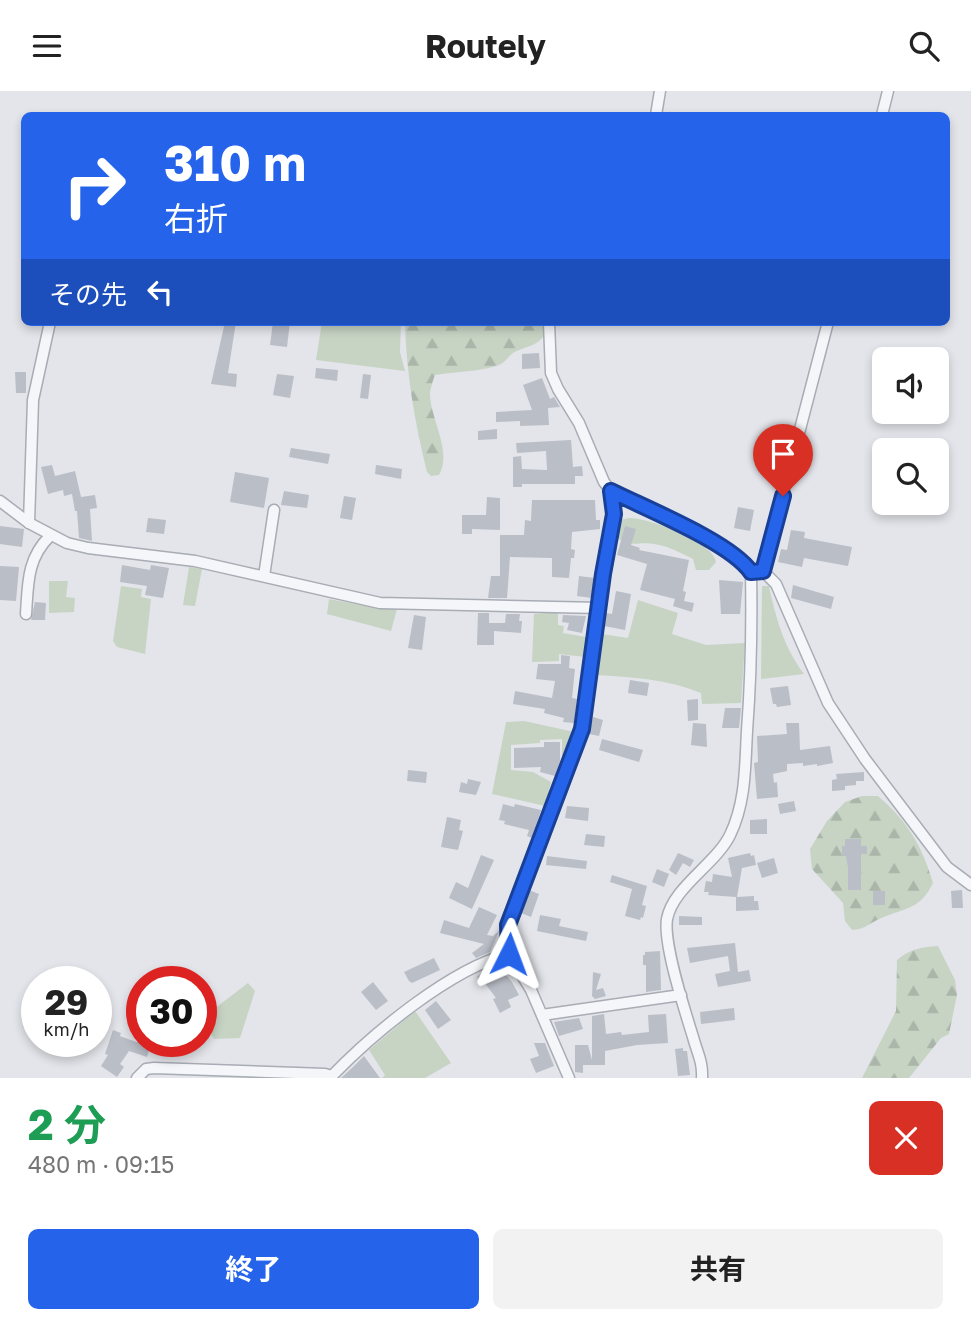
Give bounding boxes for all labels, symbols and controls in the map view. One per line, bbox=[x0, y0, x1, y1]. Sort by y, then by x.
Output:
icon: menu bbox=[28, 27, 66, 65]
text: Routely bbox=[425, 27, 546, 65]
icon: search bbox=[905, 27, 943, 65]
text: 310 m bbox=[164, 133, 306, 192]
icon: right bbox=[49, 140, 140, 231]
text: 右折 bbox=[164, 199, 228, 237]
icon: left bbox=[141, 273, 179, 311]
text: その先 bbox=[49, 279, 127, 310]
map controls bbox=[872, 347, 949, 515]
button: sound bbox=[872, 347, 949, 424]
pin bbox=[753, 424, 813, 496]
icon: arrive bbox=[764, 435, 802, 473]
button: search bbox=[872, 438, 949, 515]
position arrow bbox=[472, 917, 546, 991]
speed limit sign: 30 bbox=[126, 966, 217, 1057]
text: 29 bbox=[45, 981, 88, 1023]
text: km/h bbox=[44, 1018, 89, 1040]
text: 2 分 bbox=[28, 1099, 106, 1149]
button: close bbox=[869, 1101, 943, 1175]
text: 480 m · 09:15 bbox=[28, 1150, 174, 1178]
button: 終了 bbox=[28, 1229, 479, 1309]
button: 共有 bbox=[493, 1229, 943, 1309]

